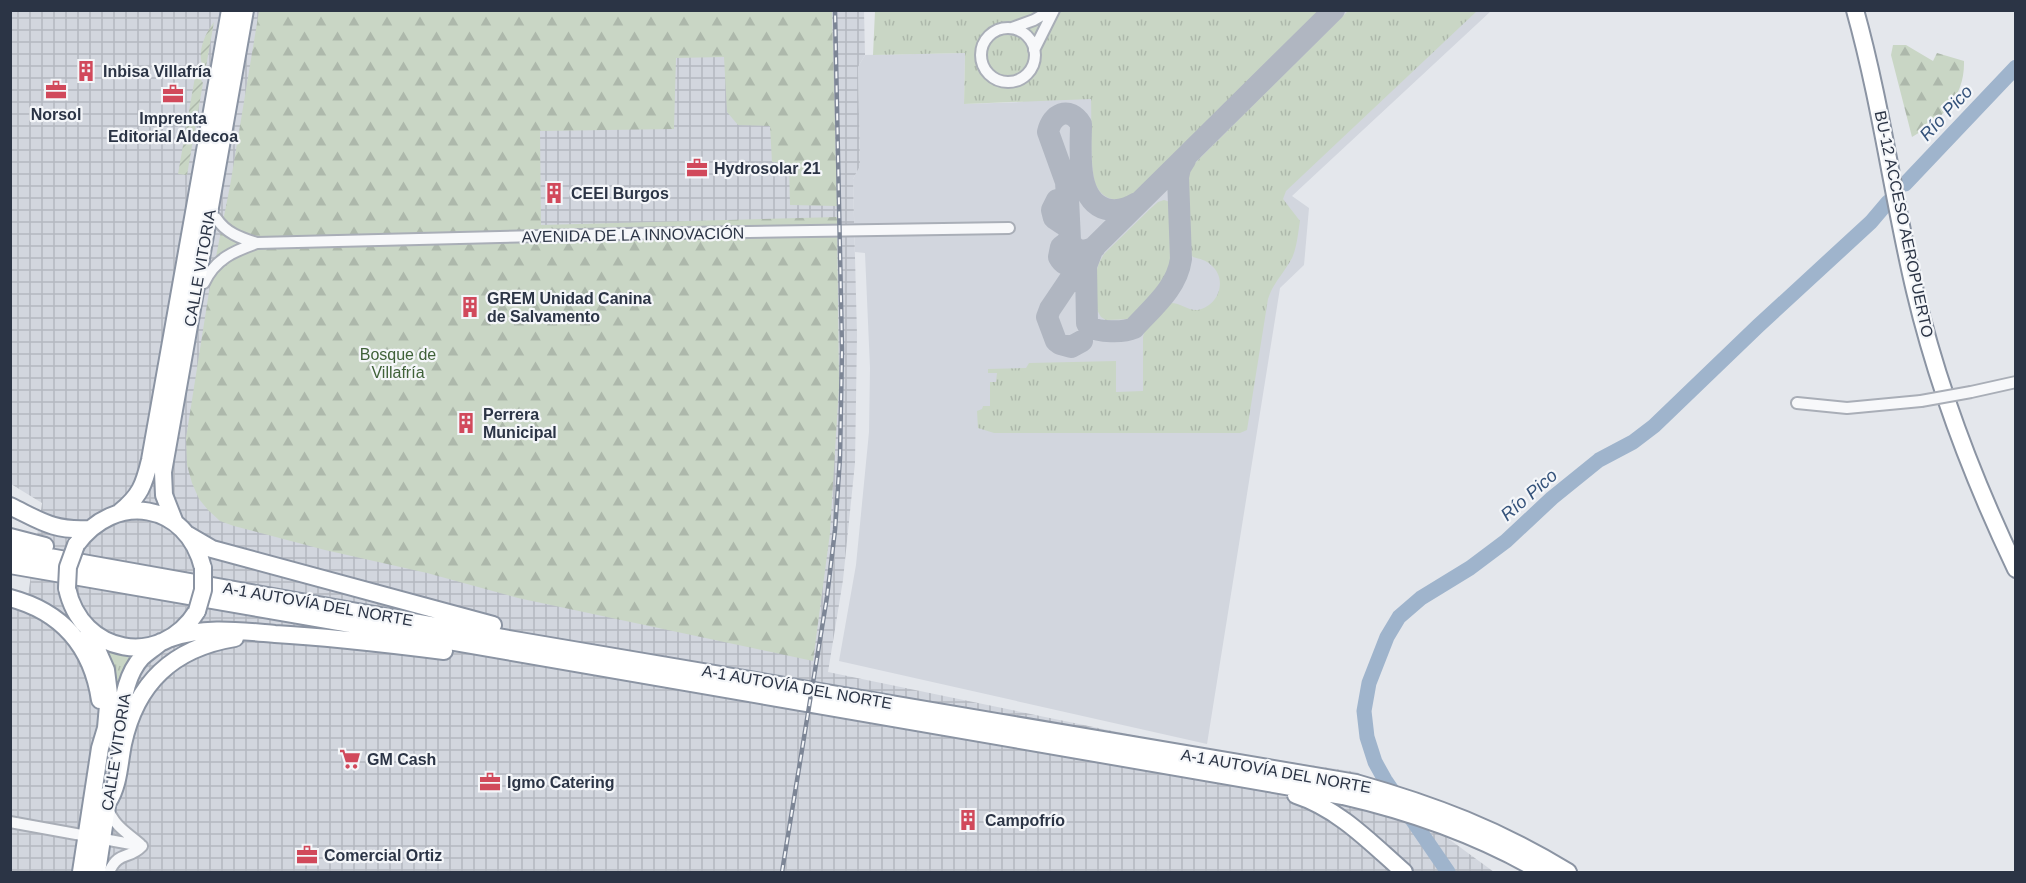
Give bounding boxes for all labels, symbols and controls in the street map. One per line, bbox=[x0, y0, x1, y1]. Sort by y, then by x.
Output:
building icon: Inbisa Villafría bbox=[74, 59, 98, 83]
place label: Inbisa Villafría bbox=[103, 63, 211, 80]
office icon: Norsol bbox=[44, 78, 68, 102]
water label: Río Pico bbox=[1915, 81, 1977, 145]
office icon: Imprenta Editorial Aldecoa bbox=[161, 82, 185, 106]
place label: Norsol bbox=[31, 106, 81, 123]
street label: BU-12 ACCESO AEROPUERTO bbox=[1872, 109, 1936, 339]
place label: Imprenta Editorial Aldecoa bbox=[108, 110, 238, 145]
office icon: Hydrosolar 21 bbox=[685, 156, 709, 180]
place label: Hydrosolar 21 bbox=[714, 160, 821, 177]
building icon: CEEI Burgos bbox=[542, 181, 566, 205]
place label: CEEI Burgos bbox=[571, 185, 669, 202]
street label: CALLE VITORIA bbox=[181, 208, 219, 328]
street label: AVENIDA DE LA INNOVACIÓN bbox=[522, 224, 744, 245]
place label: GREM Unidad Canina de Salvamento bbox=[487, 290, 652, 325]
building icon: GREM Unidad Canina de Salvamento bbox=[458, 295, 482, 319]
park label: Bosque de Villafría bbox=[360, 346, 436, 381]
place label: Perrera Municipal bbox=[483, 406, 557, 441]
building icon: Perrera Municipal bbox=[454, 411, 478, 435]
water label: Río Pico bbox=[1497, 465, 1561, 525]
street label: A-1 AUTOVÍA DEL NORTE bbox=[222, 578, 415, 629]
street label: A-1 AUTOVÍA DEL NORTE bbox=[701, 661, 894, 712]
street label: CALLE VITORIA bbox=[98, 692, 134, 812]
street label: A-1 AUTOVÍA DEL NORTE bbox=[1180, 745, 1373, 796]
supermarket icon: GM Cash bbox=[338, 747, 362, 771]
place label: GM Cash bbox=[367, 751, 436, 768]
office icon: Igmo Catering bbox=[478, 770, 502, 794]
place label: Igmo Catering bbox=[507, 774, 615, 791]
building icon: Campofrío bbox=[956, 808, 980, 832]
place label: Campofrío bbox=[985, 812, 1065, 829]
office icon: Comercial Ortiz bbox=[295, 843, 319, 867]
place label: Comercial Ortiz bbox=[324, 847, 442, 864]

